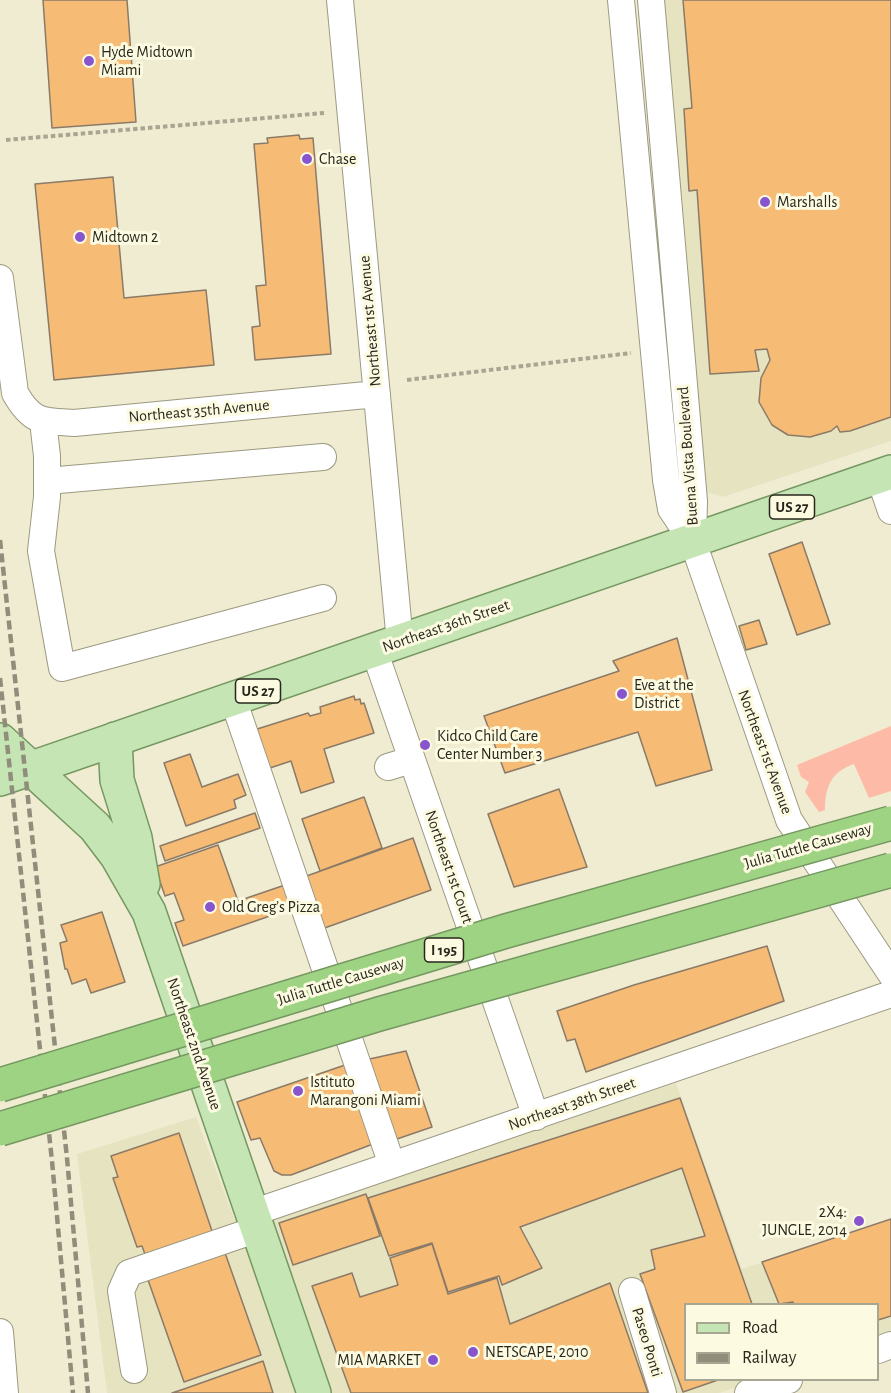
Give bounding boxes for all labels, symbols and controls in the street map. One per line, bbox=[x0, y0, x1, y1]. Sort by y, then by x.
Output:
place label: Hyde Midtown Miami bbox=[101, 42, 193, 80]
marker: Hyde Midtown Miami bbox=[82, 54, 96, 68]
place label: Chase bbox=[319, 149, 356, 169]
marker: Chase bbox=[300, 152, 314, 166]
place label: Marshalls bbox=[777, 192, 837, 212]
marker: Marshalls bbox=[758, 195, 772, 209]
place label: Midtown 2 bbox=[92, 227, 158, 247]
marker: Midtown 2 bbox=[73, 230, 87, 244]
street label: Northeast 1st Avenue bbox=[355, 255, 385, 387]
street label: Buena Vista Boulevard bbox=[674, 386, 702, 526]
street label: Northeast 35th Avenue bbox=[128, 395, 270, 427]
road number: US 27 bbox=[770, 495, 814, 519]
street label: Northeast 36th Street bbox=[380, 595, 512, 657]
place label: Eve at the District bbox=[634, 675, 694, 713]
road number: US 27 bbox=[236, 679, 280, 703]
marker: Eve at the District bbox=[615, 687, 629, 701]
street label: Northeast 1st Avenue bbox=[734, 687, 796, 817]
place label: Kidco Child Care Center Number 3 bbox=[437, 726, 542, 764]
marker: Kidco Child Care Center Number 3 bbox=[418, 738, 432, 752]
street label: Northeast 1st Court bbox=[421, 808, 477, 926]
street label: Julia Tuttle Causeway bbox=[742, 819, 874, 873]
place label: Old Greg’s Pizza bbox=[222, 897, 320, 917]
marker: Old Greg’s Pizza bbox=[203, 900, 217, 914]
road number: I 195 bbox=[424, 938, 464, 962]
street label: Julia Tuttle Causeway bbox=[275, 953, 407, 1009]
street label: Northeast 2nd Avenue bbox=[162, 975, 226, 1113]
place label: Istituto Marangoni Miami bbox=[310, 1072, 421, 1110]
street label: Northeast 38th Street bbox=[506, 1073, 638, 1135]
marker: Istituto Marangoni Miami bbox=[291, 1084, 305, 1098]
place label: 2X4: JUNGLE, 2014 bbox=[762, 1202, 847, 1240]
marker: 2X4: JUNGLE, 2014 bbox=[852, 1214, 866, 1228]
legend bbox=[684, 1303, 879, 1381]
street label: Paseo Ponti bbox=[627, 1305, 667, 1379]
text: Road bbox=[742, 1319, 778, 1337]
place label: NETSCAPE, 2010 bbox=[485, 1342, 588, 1362]
marker: NETSCAPE, 2010 bbox=[466, 1345, 480, 1359]
text: Railway bbox=[742, 1349, 796, 1367]
place label: MIA MARKET bbox=[337, 1350, 421, 1370]
marker: MIA MARKET bbox=[426, 1353, 440, 1367]

